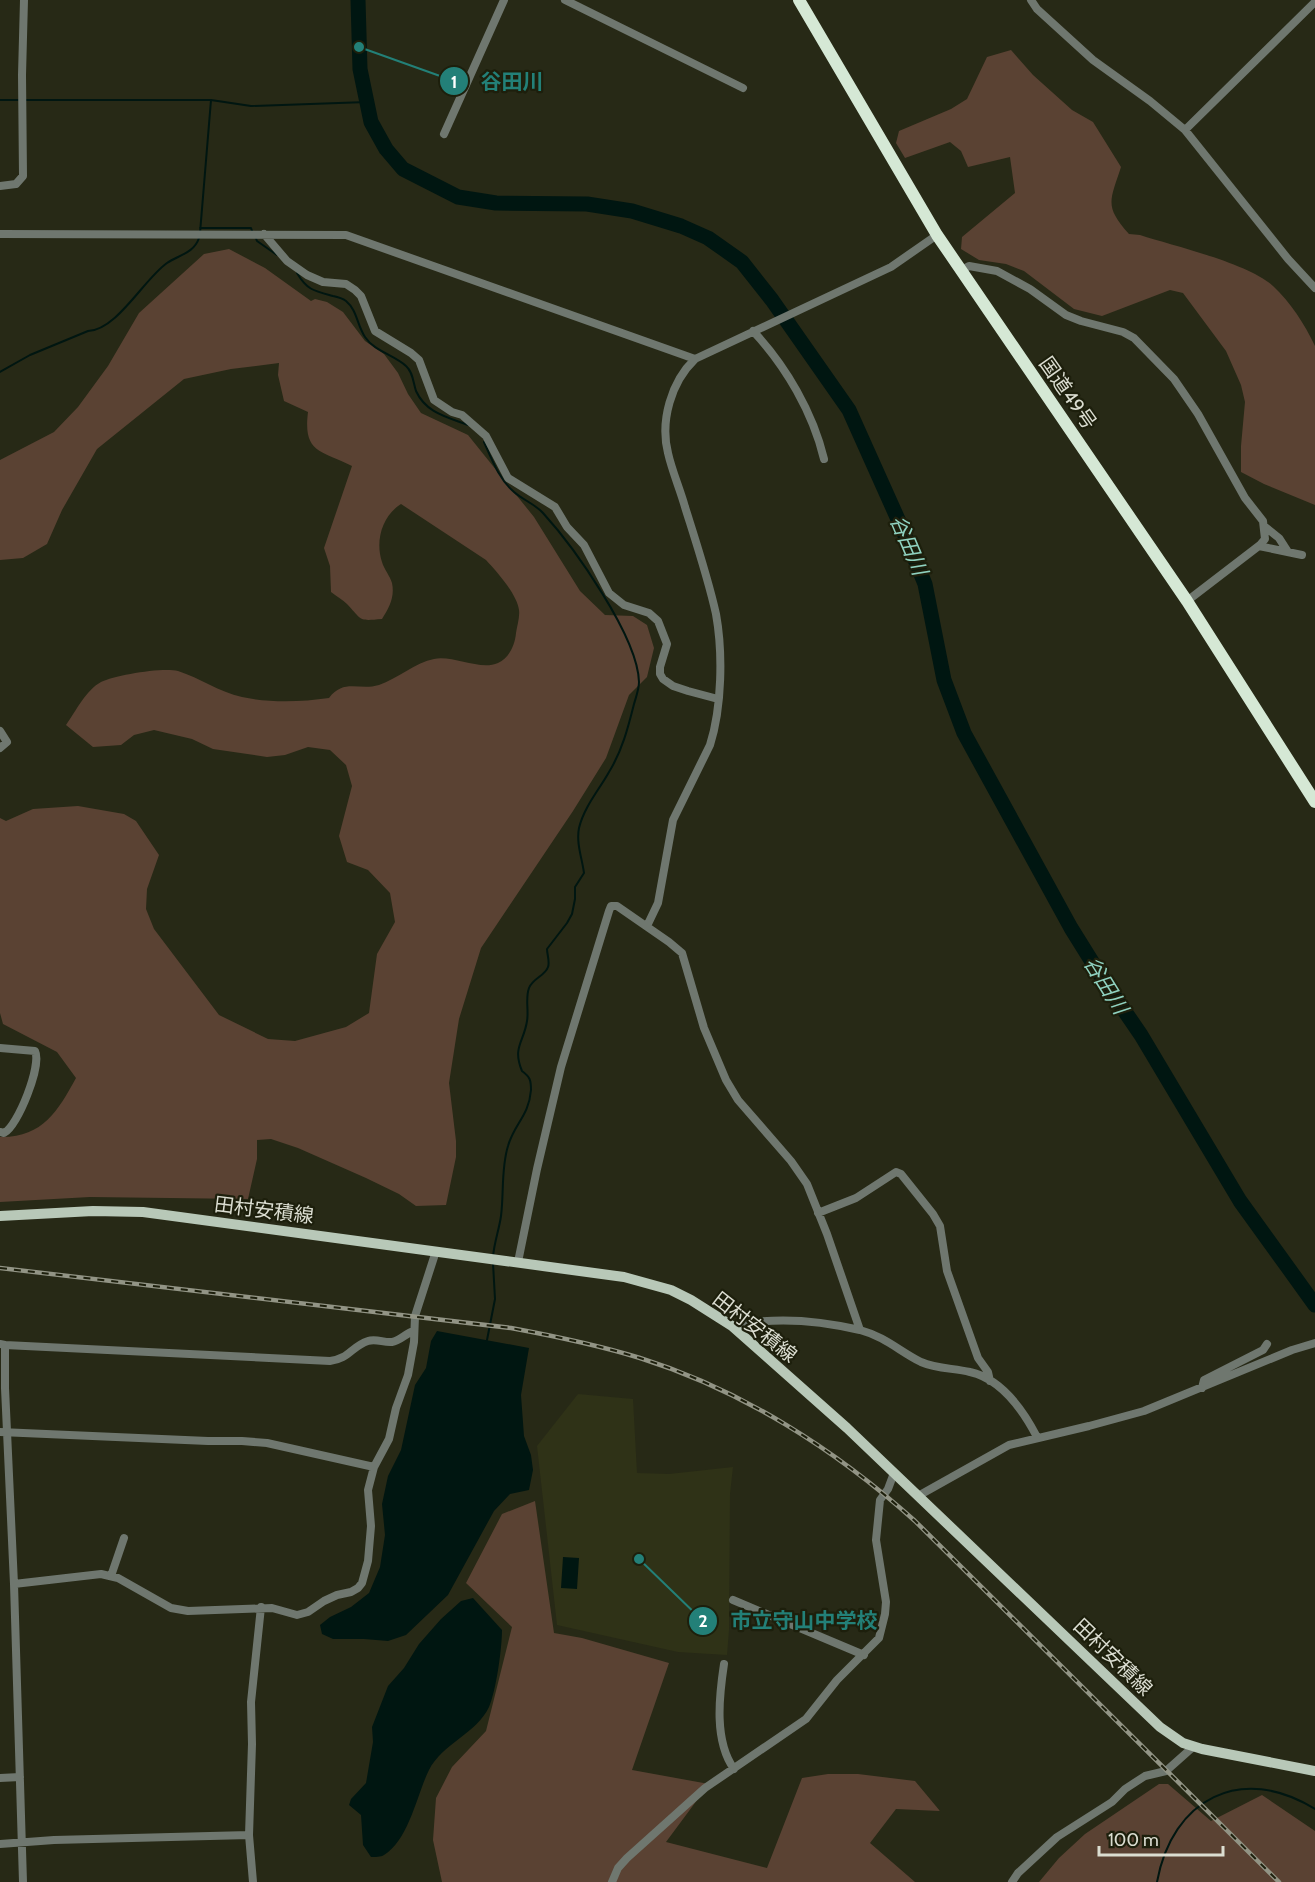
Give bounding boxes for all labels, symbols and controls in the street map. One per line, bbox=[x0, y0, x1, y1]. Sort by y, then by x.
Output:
callout: 谷田川 bbox=[439, 62, 556, 101]
text: 谷田川 bbox=[481, 69, 544, 94]
text: 1 bbox=[451, 71, 457, 93]
street label: 国道49号 bbox=[1034, 352, 1102, 434]
water label: 谷田川 bbox=[885, 511, 934, 581]
water label: 谷田川 bbox=[1079, 952, 1134, 1020]
street label: 田村安積線 bbox=[213, 1192, 315, 1228]
street label: 田村安積線 bbox=[708, 1287, 802, 1367]
callout: 市立守山中学校 bbox=[688, 1601, 889, 1640]
text: 市立守山中学校 bbox=[731, 1608, 878, 1633]
text: 2 bbox=[698, 1610, 708, 1632]
street label: 田村安積線 bbox=[1069, 1614, 1157, 1700]
scale bar bbox=[1099, 1819, 1224, 1857]
text: 100 m bbox=[1108, 1829, 1159, 1851]

